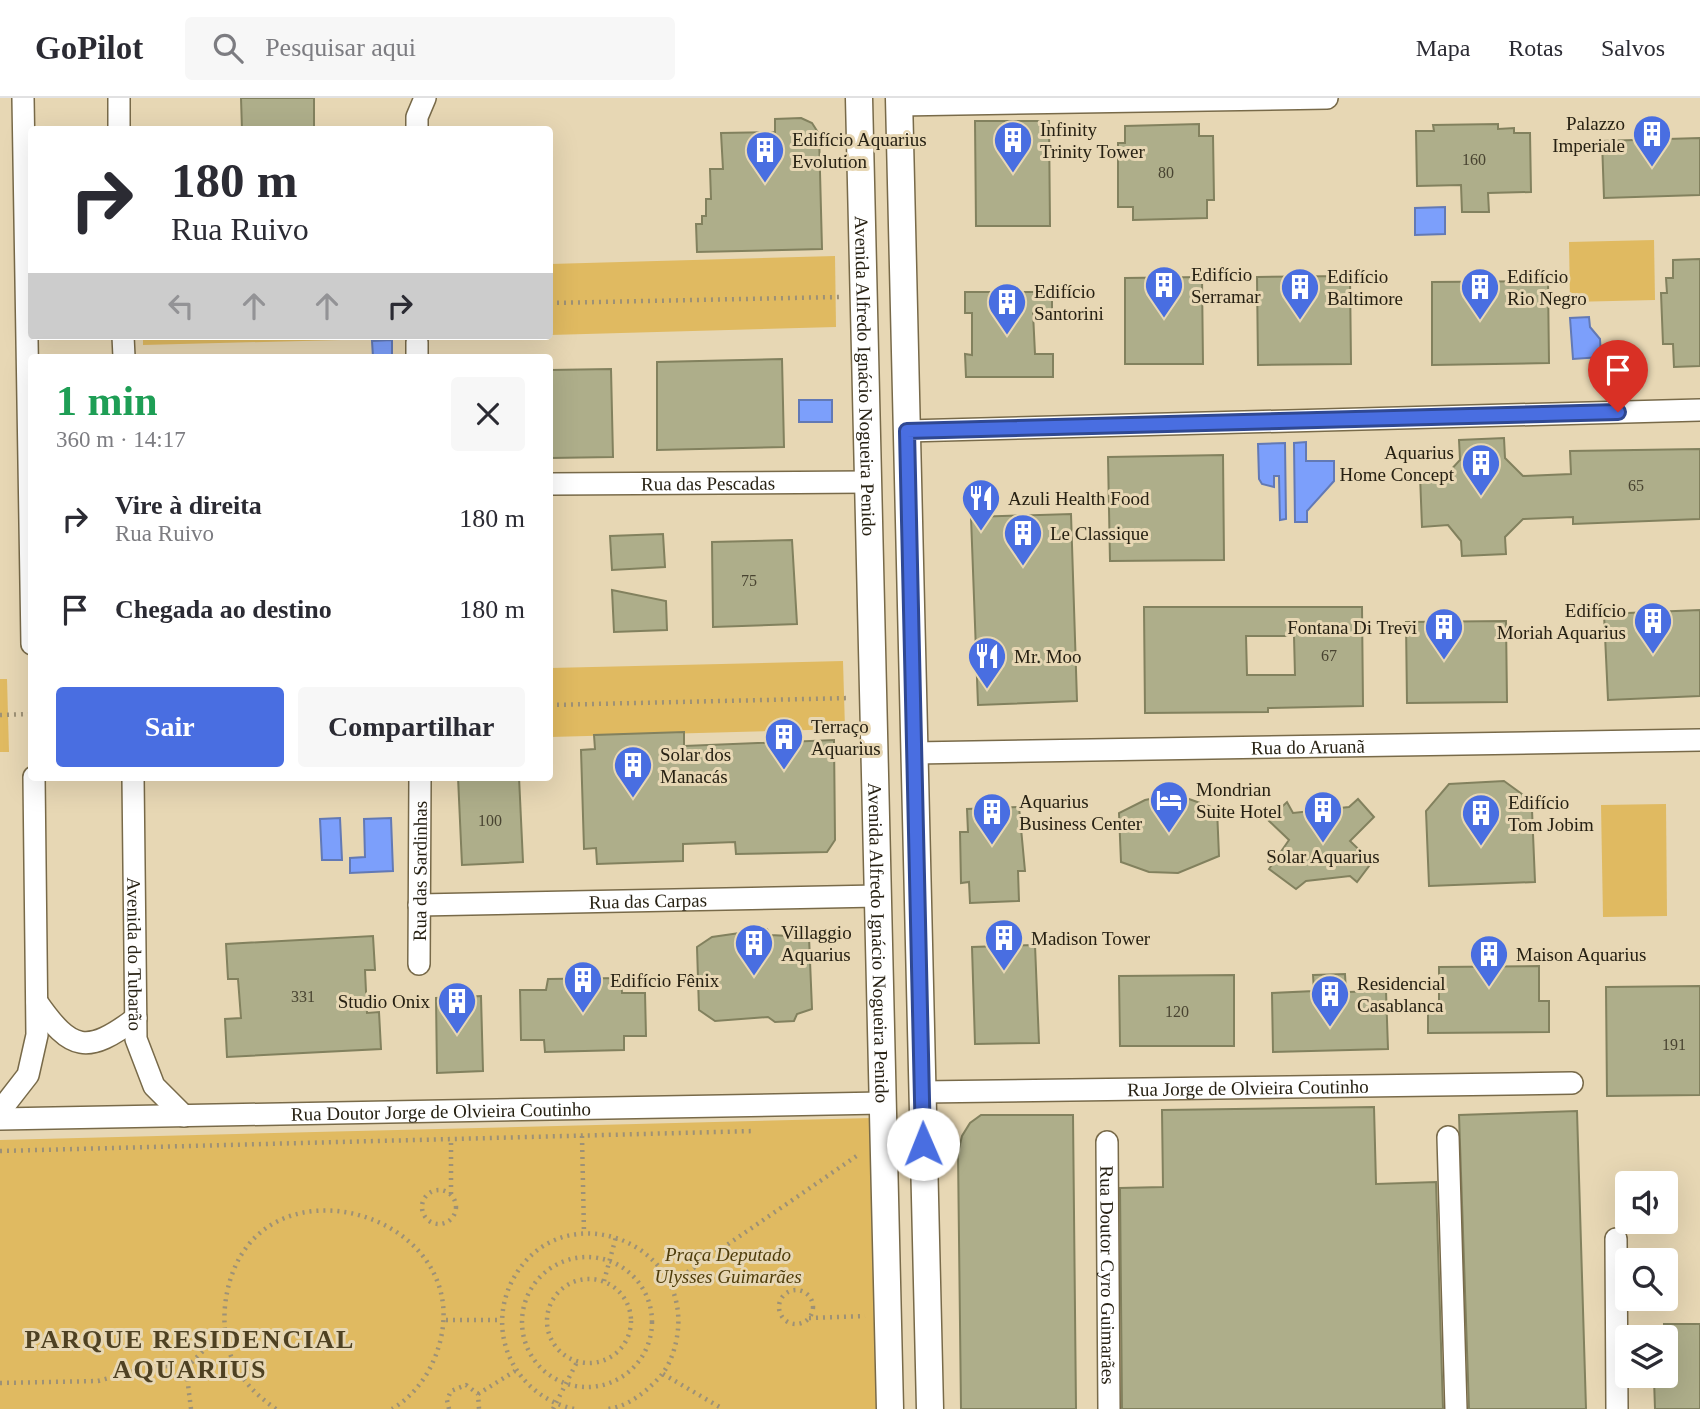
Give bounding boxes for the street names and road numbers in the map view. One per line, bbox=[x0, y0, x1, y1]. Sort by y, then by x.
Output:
street label: Avenida Alfredo Ignácio Nogueira Penido bbox=[851, 215, 880, 536]
street label: Rua das Pescadas bbox=[641, 472, 775, 494]
street label: Rua do Aruanã bbox=[1251, 735, 1366, 758]
street label: Avenida Alfredo Ignácio Nogueira Penido bbox=[865, 782, 893, 1103]
street label: Rua das Sardinhas bbox=[409, 801, 430, 941]
street label: Avenida do Tubarão bbox=[124, 877, 146, 1031]
street label: Rua das Carpas bbox=[589, 889, 707, 912]
street label: Rua Jorge de Olvieira Coutinho bbox=[1127, 1075, 1369, 1100]
street label: Rua Doutor Jorge de Olvieira Coutinho bbox=[291, 1098, 591, 1124]
street label: Rua Doutor Cyro Guimarães bbox=[1097, 1165, 1119, 1385]

